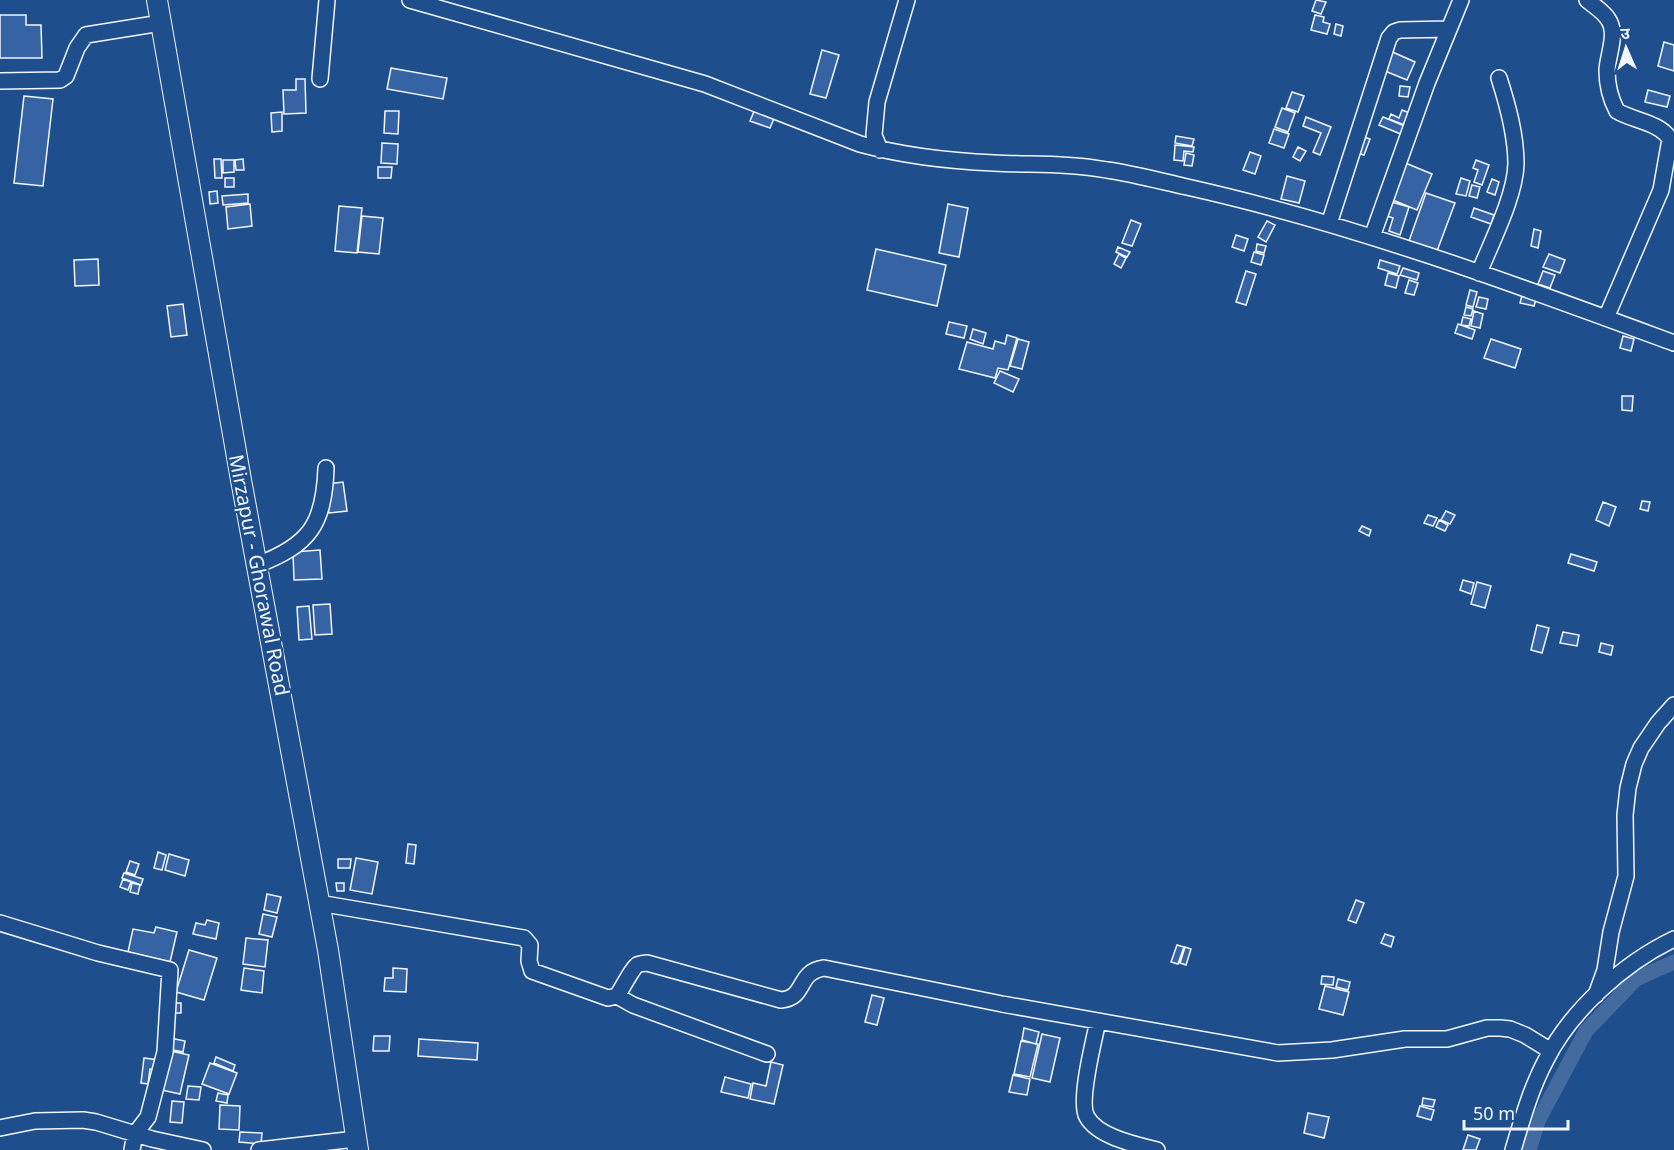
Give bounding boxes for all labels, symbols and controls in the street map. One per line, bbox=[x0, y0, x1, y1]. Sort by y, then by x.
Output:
north arrow bbox=[1596, 18, 1656, 78]
text: उ bbox=[1620, 22, 1631, 44]
street label: Mirzapur - Ghorawal Road bbox=[223, 452, 296, 698]
scale bar bbox=[1464, 1093, 1568, 1131]
text: 50 m bbox=[1473, 1101, 1515, 1125]

